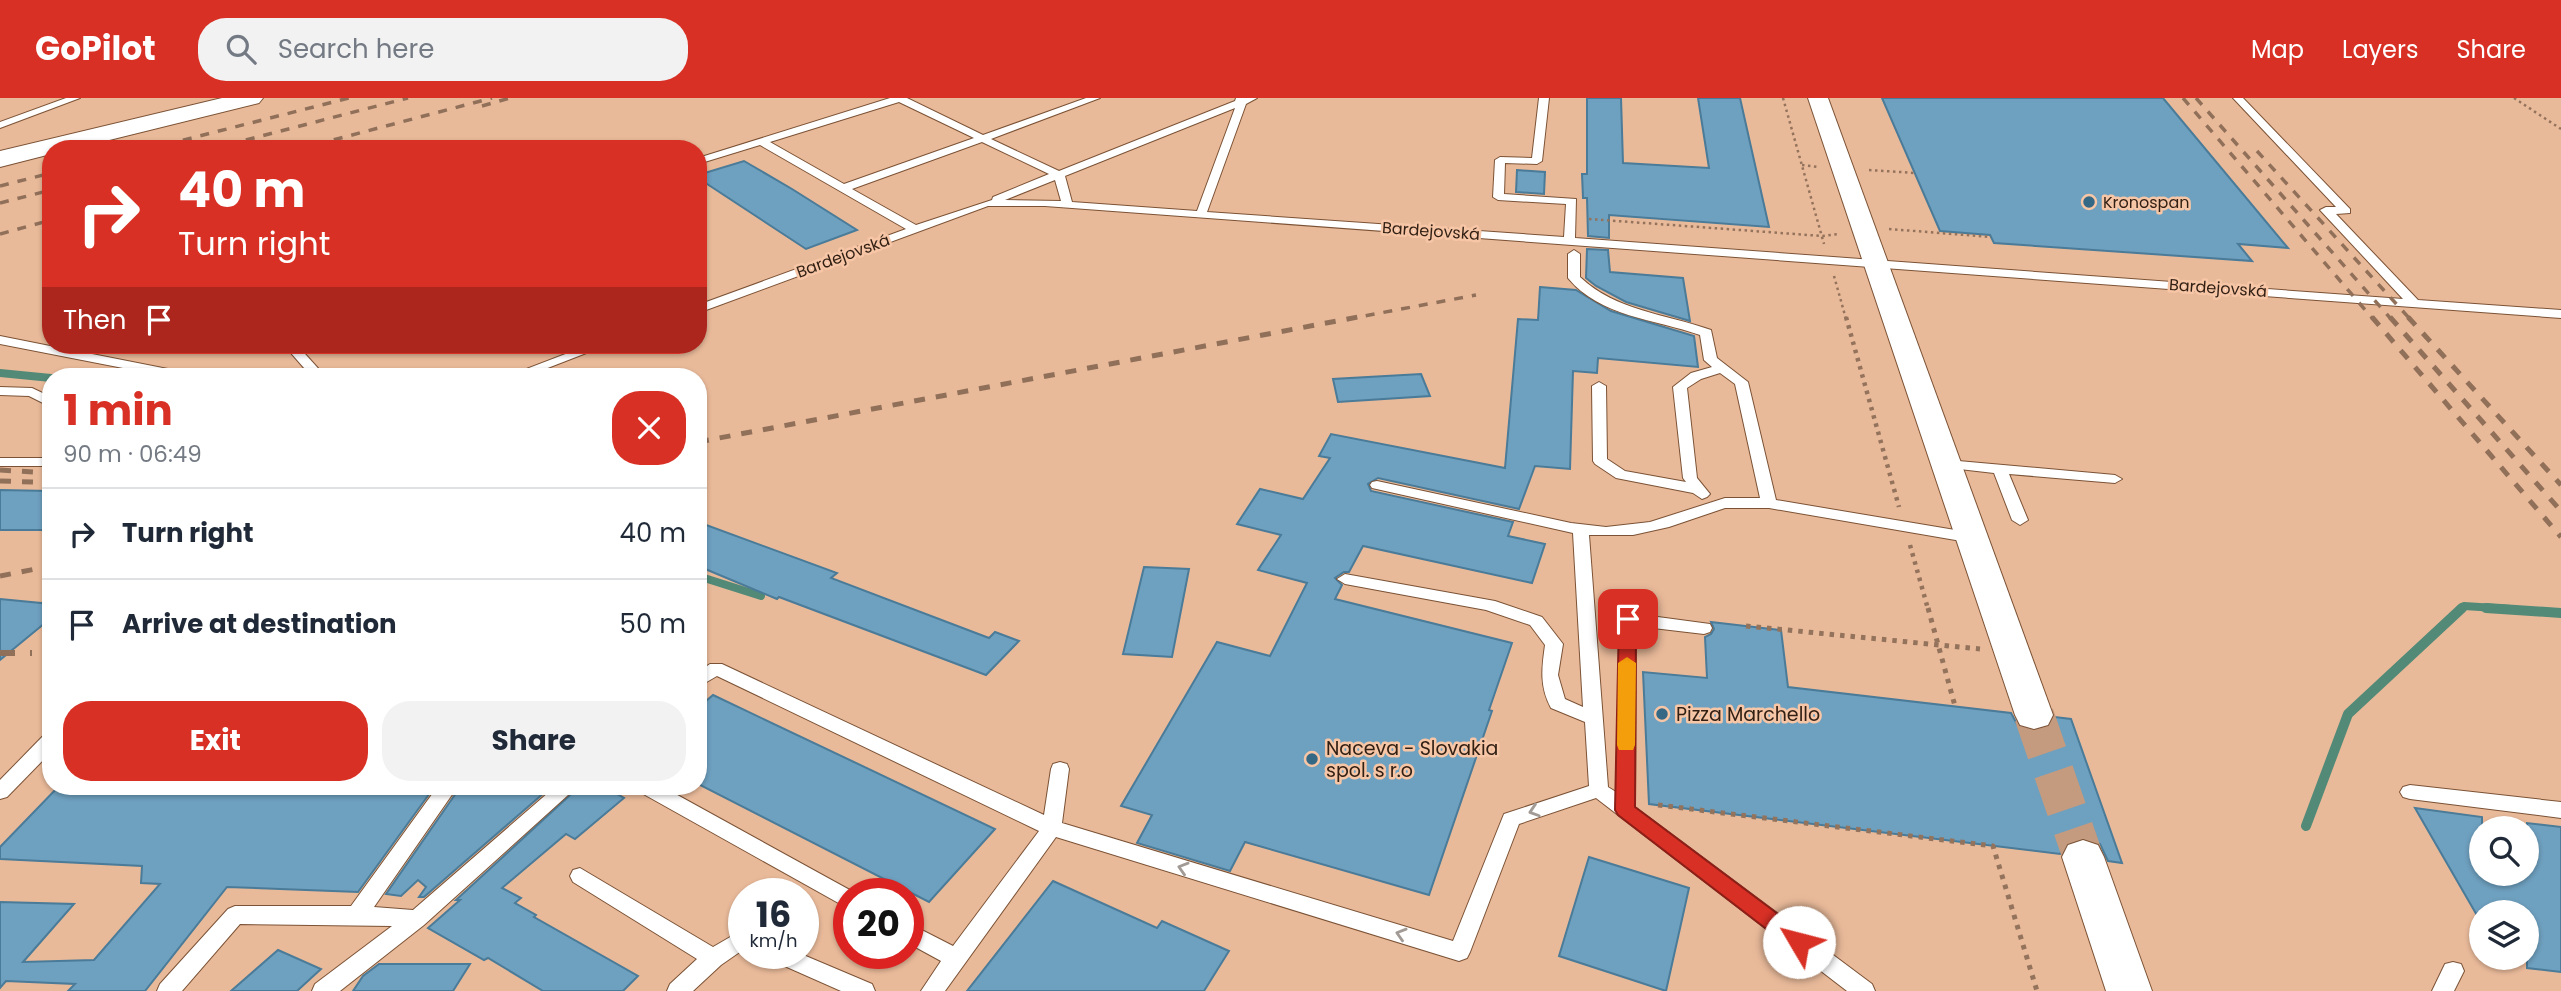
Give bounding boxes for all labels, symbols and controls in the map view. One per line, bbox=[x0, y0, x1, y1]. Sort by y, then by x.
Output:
search box bbox=[198, 18, 688, 81]
text: GoPilot bbox=[35, 25, 156, 72]
icon: search bbox=[222, 30, 260, 68]
text: Search here bbox=[278, 31, 434, 67]
text: Map bbox=[2251, 33, 2304, 66]
text: Layers bbox=[2342, 33, 2418, 66]
text: Share bbox=[2456, 33, 2526, 66]
text: 40 m bbox=[178, 156, 305, 224]
icon: right bbox=[63, 168, 154, 259]
place label: Kronospan bbox=[2103, 191, 2190, 214]
marker: Kronospan bbox=[2081, 194, 2097, 210]
street label: Bardejovská bbox=[1381, 216, 1481, 246]
text: Turn right bbox=[178, 221, 330, 266]
street label: Bardejovská bbox=[793, 228, 893, 284]
street label: Bardejovská bbox=[2168, 273, 2268, 303]
icon: arrive bbox=[140, 301, 178, 339]
text: Then bbox=[63, 302, 126, 338]
text: 1 min bbox=[63, 381, 173, 440]
button: close bbox=[612, 391, 686, 465]
text: 90 m · 06:49 bbox=[63, 438, 202, 470]
icon: right bbox=[63, 515, 101, 553]
text: Turn right bbox=[122, 515, 254, 551]
text: 40 m bbox=[620, 515, 686, 551]
pin bbox=[1598, 589, 1658, 649]
icon: arrive bbox=[1609, 600, 1647, 638]
icon: arrive bbox=[63, 606, 101, 644]
text: Arrive at destination bbox=[122, 606, 397, 642]
text: 50 m bbox=[620, 606, 686, 642]
button: Exit bbox=[63, 701, 368, 781]
button: Share bbox=[382, 701, 686, 781]
place label: Pizza Marchello bbox=[1676, 701, 1820, 728]
marker: Pizza Marchello bbox=[1654, 706, 1670, 722]
place label: Naceva - Slovakia spol. s r.o bbox=[1326, 735, 1498, 784]
marker: Naceva - Slovakia spol. s r.o bbox=[1304, 751, 1320, 767]
one-way arrow bbox=[1528, 803, 1540, 818]
map controls bbox=[2469, 816, 2539, 970]
button: search bbox=[2469, 816, 2539, 886]
one-way arrow bbox=[1178, 861, 1190, 876]
speed limit sign: 20 bbox=[833, 878, 924, 969]
text: 16 bbox=[756, 890, 791, 939]
button: layers bbox=[2469, 900, 2539, 970]
position arrow bbox=[1762, 905, 1836, 979]
text: km/h bbox=[750, 928, 797, 953]
one-way arrow bbox=[1395, 928, 1407, 943]

